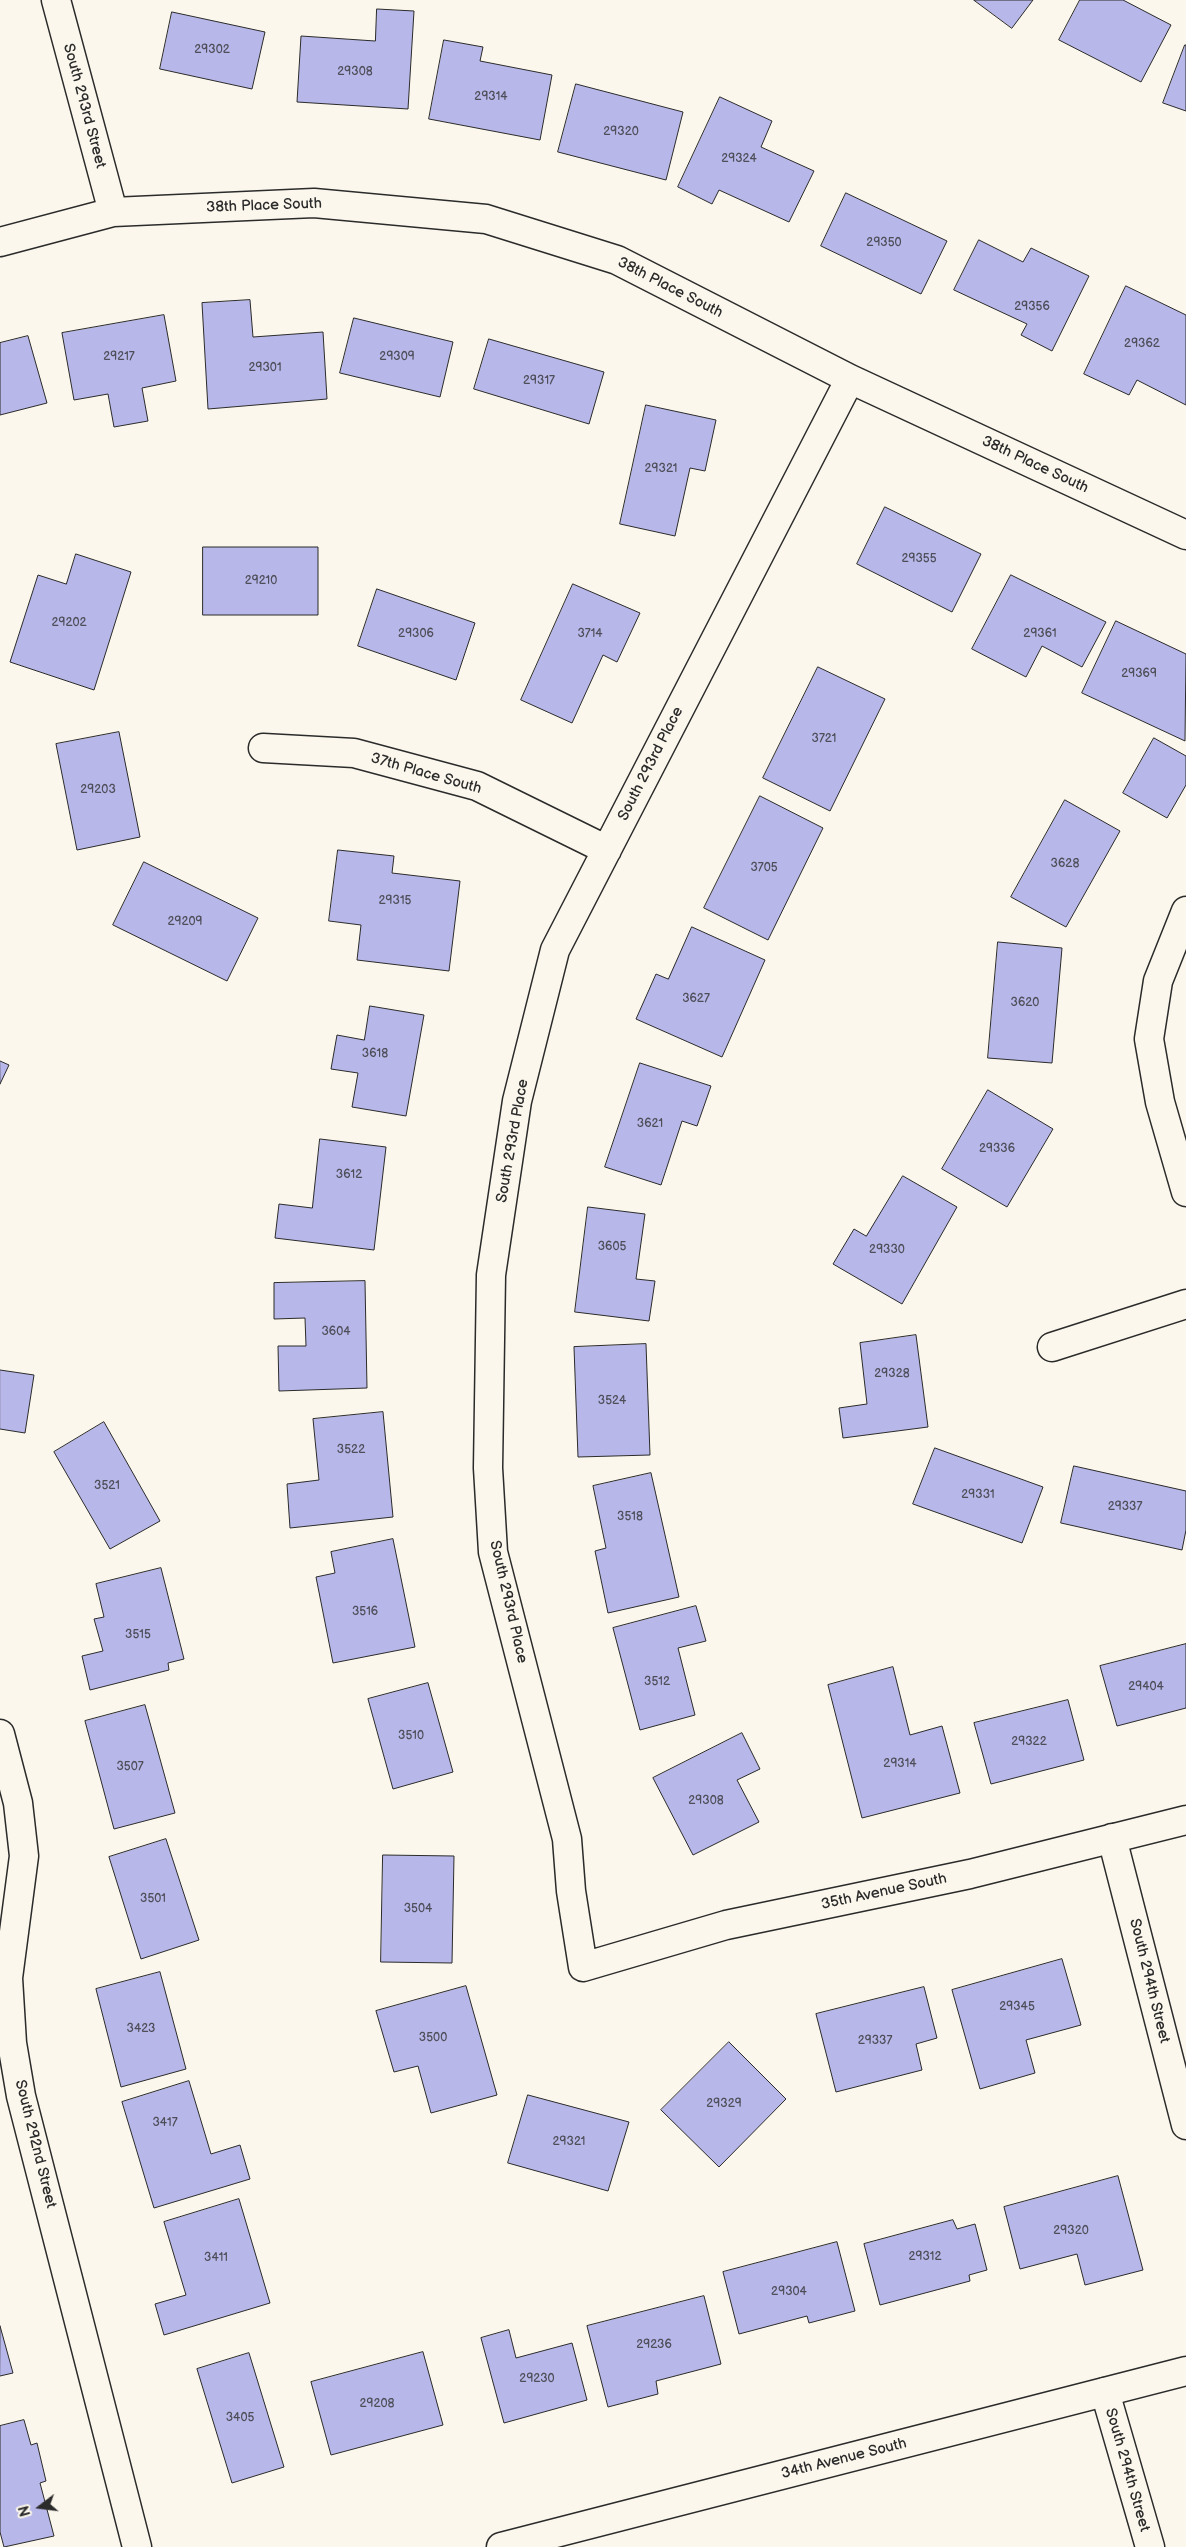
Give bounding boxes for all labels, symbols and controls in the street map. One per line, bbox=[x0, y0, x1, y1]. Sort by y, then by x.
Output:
street label: South 293rd Street bbox=[59, 42, 109, 170]
house number: 29302 bbox=[194, 43, 230, 57]
house number: 29308 bbox=[337, 65, 373, 79]
house number: 29314 bbox=[474, 90, 508, 104]
house number: 29320 bbox=[603, 125, 639, 139]
house number: 29324 bbox=[721, 152, 757, 166]
street label: 38th Place South bbox=[206, 195, 322, 217]
house number: 29350 bbox=[866, 236, 902, 250]
street label: 38th Place South bbox=[614, 254, 726, 322]
house number: 29356 bbox=[1014, 300, 1050, 314]
house number: 29362 bbox=[1124, 337, 1160, 351]
house number: 29217 bbox=[103, 350, 135, 364]
house number: 29309 bbox=[379, 350, 415, 364]
house number: 29301 bbox=[248, 361, 282, 375]
house number: 29317 bbox=[523, 374, 555, 388]
street label: 38th Place South bbox=[979, 432, 1091, 498]
house number: 29321 bbox=[645, 462, 677, 476]
house number: 29355 bbox=[901, 552, 937, 566]
house number: 29210 bbox=[245, 574, 277, 588]
house number: 29202 bbox=[51, 616, 87, 630]
house number: 29306 bbox=[398, 627, 434, 641]
house number: 3714 bbox=[577, 627, 603, 641]
house number: 29361 bbox=[1023, 627, 1057, 641]
house number: 29369 bbox=[1121, 667, 1157, 681]
street label: South 293rd Place bbox=[615, 704, 687, 824]
house number: 3721 bbox=[812, 732, 836, 746]
street label: 37th Place South bbox=[369, 750, 483, 798]
house number: 29203 bbox=[80, 783, 116, 797]
house number: 3628 bbox=[1051, 857, 1079, 871]
house number: 3705 bbox=[750, 861, 778, 875]
house number: 29315 bbox=[379, 894, 411, 908]
house number: 29209 bbox=[167, 915, 203, 929]
house number: 3627 bbox=[682, 992, 710, 1006]
house number: 3620 bbox=[1011, 996, 1039, 1010]
house number: 3618 bbox=[362, 1047, 388, 1061]
street label: South 293rd Place bbox=[493, 1078, 533, 1204]
house number: 3621 bbox=[637, 1117, 663, 1131]
house number: 29336 bbox=[979, 1142, 1015, 1156]
house number: 3612 bbox=[336, 1168, 362, 1182]
house number: 3605 bbox=[598, 1240, 626, 1254]
house number: 29330 bbox=[869, 1243, 905, 1257]
house number: 3604 bbox=[321, 1325, 351, 1339]
house number: 29328 bbox=[874, 1367, 910, 1381]
house number: 3524 bbox=[598, 1394, 626, 1408]
house number: 3522 bbox=[337, 1443, 365, 1457]
house number: 3521 bbox=[94, 1479, 120, 1493]
house number: 29331 bbox=[961, 1488, 995, 1502]
house number: 29337 bbox=[1108, 1500, 1142, 1514]
house number: 3518 bbox=[617, 1510, 643, 1524]
street label: South 293rd Place bbox=[485, 1539, 531, 1665]
house number: 3516 bbox=[352, 1605, 378, 1619]
house number: 3515 bbox=[125, 1628, 151, 1642]
house number: 3512 bbox=[644, 1675, 670, 1689]
house number: 29404 bbox=[1128, 1680, 1164, 1694]
house number: 3510 bbox=[398, 1729, 424, 1743]
house number: 29322 bbox=[1011, 1735, 1047, 1749]
house number: 29314 bbox=[883, 1757, 917, 1771]
house number: 3507 bbox=[116, 1760, 144, 1774]
house number: 29308 bbox=[688, 1794, 724, 1808]
street label: 35th Avenue South bbox=[820, 1870, 948, 1914]
house number: 3501 bbox=[140, 1892, 166, 1906]
house number: 3504 bbox=[404, 1902, 432, 1916]
street label: South 294th Street bbox=[1125, 1917, 1173, 2045]
house number: 29345 bbox=[999, 2000, 1035, 2014]
house number: 3423 bbox=[127, 2022, 155, 2036]
house number: 3500 bbox=[419, 2031, 447, 2045]
house number: 29337 bbox=[858, 2034, 892, 2048]
street label: South 292nd Street bbox=[10, 2078, 60, 2210]
house number: 29329 bbox=[706, 2097, 742, 2111]
house number: 3417 bbox=[152, 2116, 178, 2130]
house number: 29321 bbox=[553, 2135, 585, 2149]
house number: 29320 bbox=[1053, 2224, 1089, 2238]
house number: 29312 bbox=[908, 2250, 942, 2264]
house number: 3411 bbox=[204, 2251, 228, 2265]
house number: 29304 bbox=[771, 2285, 807, 2299]
house number: 29236 bbox=[636, 2338, 672, 2352]
house number: 29230 bbox=[519, 2372, 555, 2386]
house number: 29208 bbox=[359, 2397, 395, 2411]
street label: South 294th Street bbox=[1101, 2406, 1153, 2534]
house number: 3405 bbox=[226, 2411, 254, 2425]
street label: 34th Avenue South bbox=[780, 2435, 908, 2483]
north arrow bbox=[15, 2482, 65, 2532]
text: N bbox=[15, 2504, 35, 2518]

